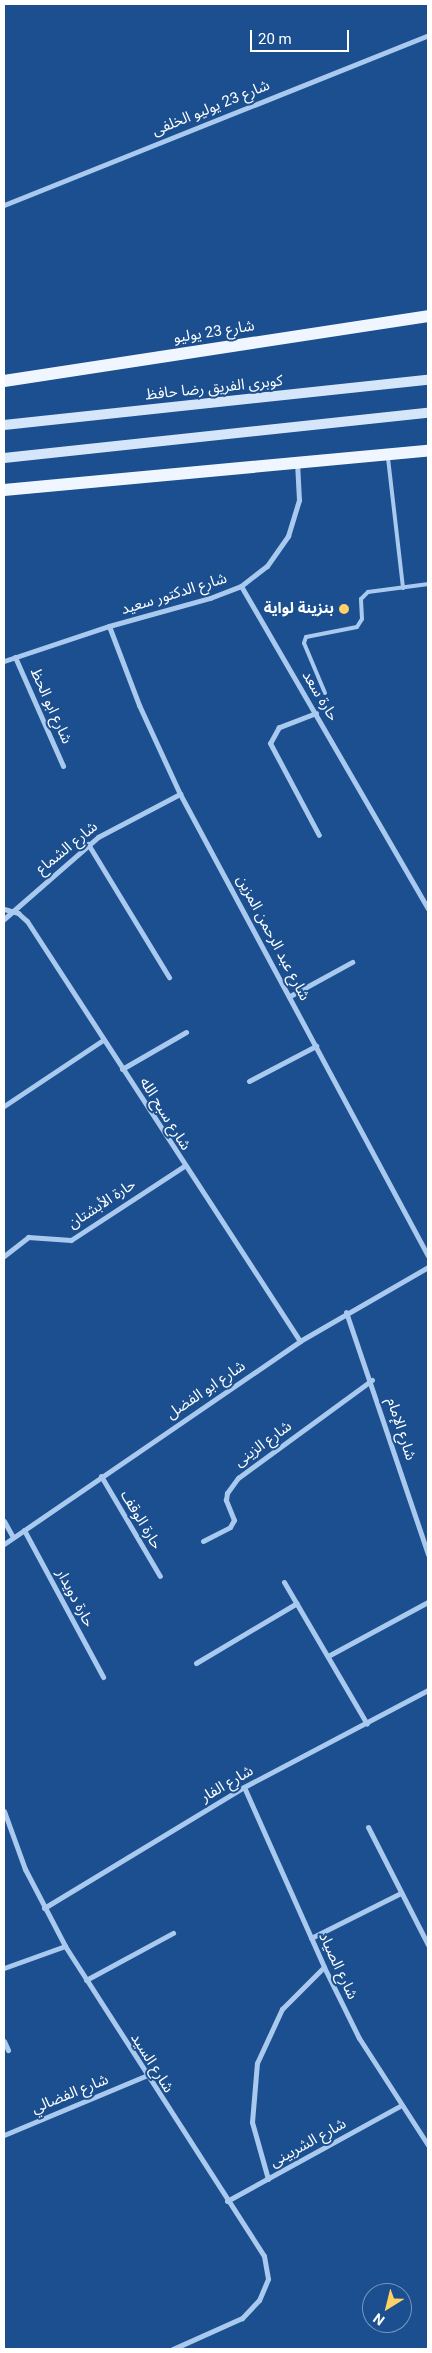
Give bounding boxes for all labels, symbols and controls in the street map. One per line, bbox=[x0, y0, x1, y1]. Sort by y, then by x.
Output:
scale bar bbox=[252, 20, 351, 52]
text: 20 m bbox=[258, 30, 292, 48]
street label: شارع 23 يوليو الخلفى bbox=[149, 76, 273, 140]
street label: شارع 23 يوليو bbox=[172, 317, 256, 347]
street label: كوبرى الفريق رضا حافظ bbox=[144, 372, 284, 404]
street label: شارع الدكتور سعيد bbox=[119, 569, 229, 619]
place label: بنزينة لواية bbox=[264, 600, 334, 618]
marker: بنزينة لواية bbox=[338, 603, 350, 615]
street label: شارع ابو الحظ bbox=[26, 665, 76, 747]
street label: حارة سعد bbox=[298, 668, 342, 724]
street label: شارع الشماع bbox=[33, 818, 101, 878]
street label: شارع عبد الرحمن المزين bbox=[232, 872, 314, 1004]
street label: شارع سبح الله bbox=[135, 1074, 195, 1154]
street label: حارة الأبشتان bbox=[65, 1175, 139, 1233]
street label: شارع ابو الفضل bbox=[163, 1357, 249, 1423]
street label: شارع الإمام bbox=[382, 1395, 420, 1463]
street label: شارع الزينى bbox=[231, 1417, 295, 1471]
street label: حارة الوقف bbox=[116, 1487, 166, 1553]
street label: حارة دويدار bbox=[52, 1566, 98, 1630]
street label: شارع الفار bbox=[198, 1762, 256, 1806]
street label: شارع الصياد bbox=[315, 1930, 361, 2002]
street label: شارع السيد bbox=[127, 2030, 177, 2096]
street label: شارع الفضالي bbox=[29, 2070, 111, 2118]
street label: شارع الشربينى bbox=[267, 2115, 349, 2171]
north arrow bbox=[362, 2283, 412, 2333]
text: N bbox=[370, 2310, 387, 2329]

